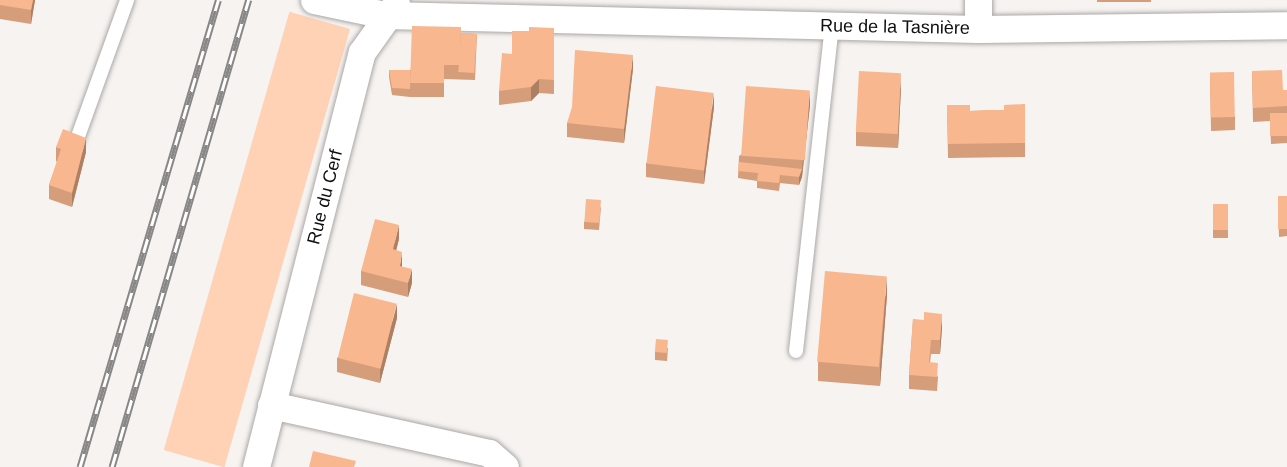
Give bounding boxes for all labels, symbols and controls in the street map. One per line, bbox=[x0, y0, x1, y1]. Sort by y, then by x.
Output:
street label: Rue de la Tasnière bbox=[820, 15, 970, 39]
street label: Rue du Cerf bbox=[303, 147, 347, 247]

